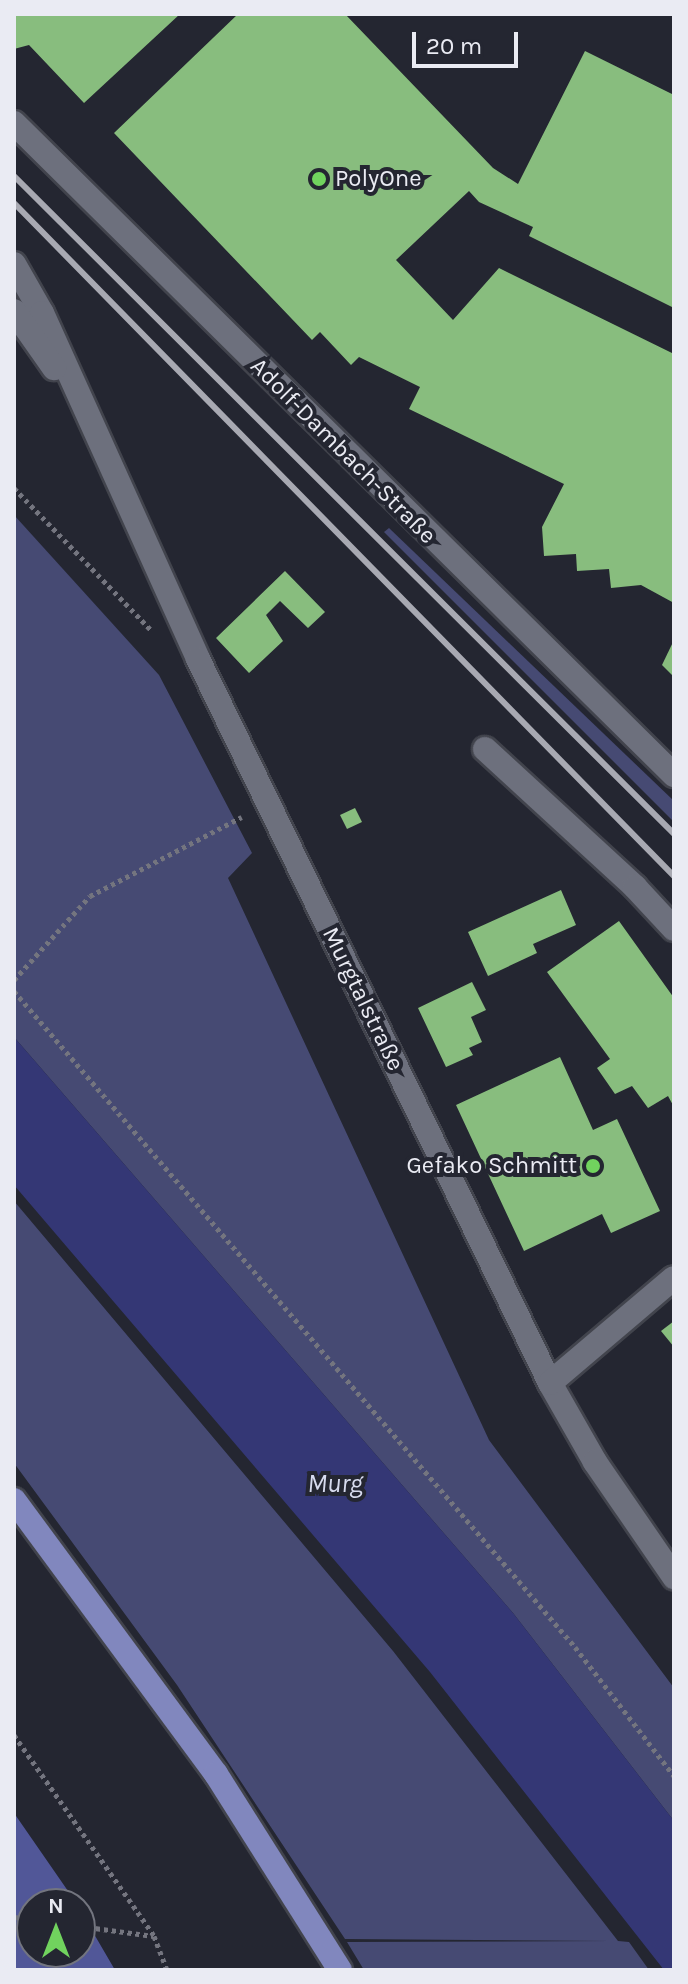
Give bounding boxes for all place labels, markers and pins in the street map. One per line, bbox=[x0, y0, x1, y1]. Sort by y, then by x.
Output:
place label: PolyOne bbox=[335, 165, 422, 193]
marker: PolyOne bbox=[310, 170, 328, 188]
place label: Gefako Schmitt bbox=[406, 1152, 577, 1180]
marker: Gefako Schmitt bbox=[584, 1157, 602, 1175]

